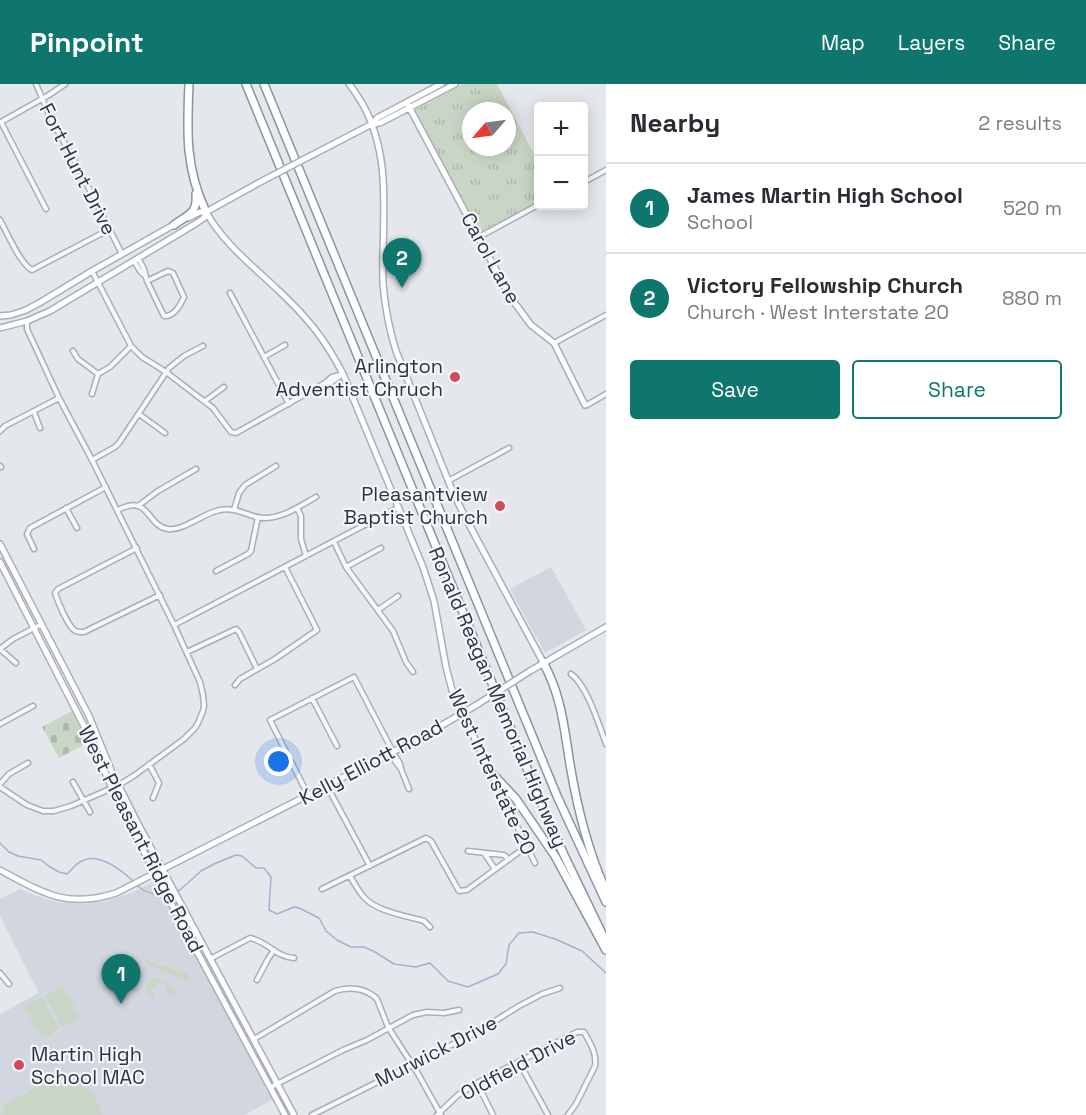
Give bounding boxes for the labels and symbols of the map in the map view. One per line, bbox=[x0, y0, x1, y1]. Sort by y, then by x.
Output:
street label: Fort Hunt Drive bbox=[34, 99, 122, 239]
north arrow bbox=[462, 102, 516, 156]
street label: Carol Lane bbox=[455, 208, 527, 308]
pin: 2 bbox=[382, 238, 422, 288]
place label: Arlington Adventist Chruch bbox=[275, 353, 443, 402]
marker: Arlington Adventist Chruch bbox=[448, 370, 462, 384]
place label: Pleasantview Baptist Church bbox=[343, 481, 488, 530]
marker: Pleasantview Baptist Church bbox=[493, 499, 507, 513]
street label: Ronald Reagan Memorial Highway bbox=[423, 543, 573, 851]
street label: West Interstate 20 bbox=[442, 685, 542, 859]
street label: Kelly Elliott Road bbox=[295, 713, 447, 811]
street label: West Pleasant Ridge Road bbox=[72, 721, 210, 957]
your location bbox=[264, 747, 293, 776]
pin: 1 bbox=[102, 954, 140, 1004]
street label: Murwick Drive bbox=[370, 1009, 502, 1093]
street label: Oldfield Drive bbox=[456, 1024, 580, 1106]
place label: Martin High School MAC bbox=[31, 1041, 145, 1090]
marker: Martin High School MAC bbox=[12, 1058, 26, 1072]

